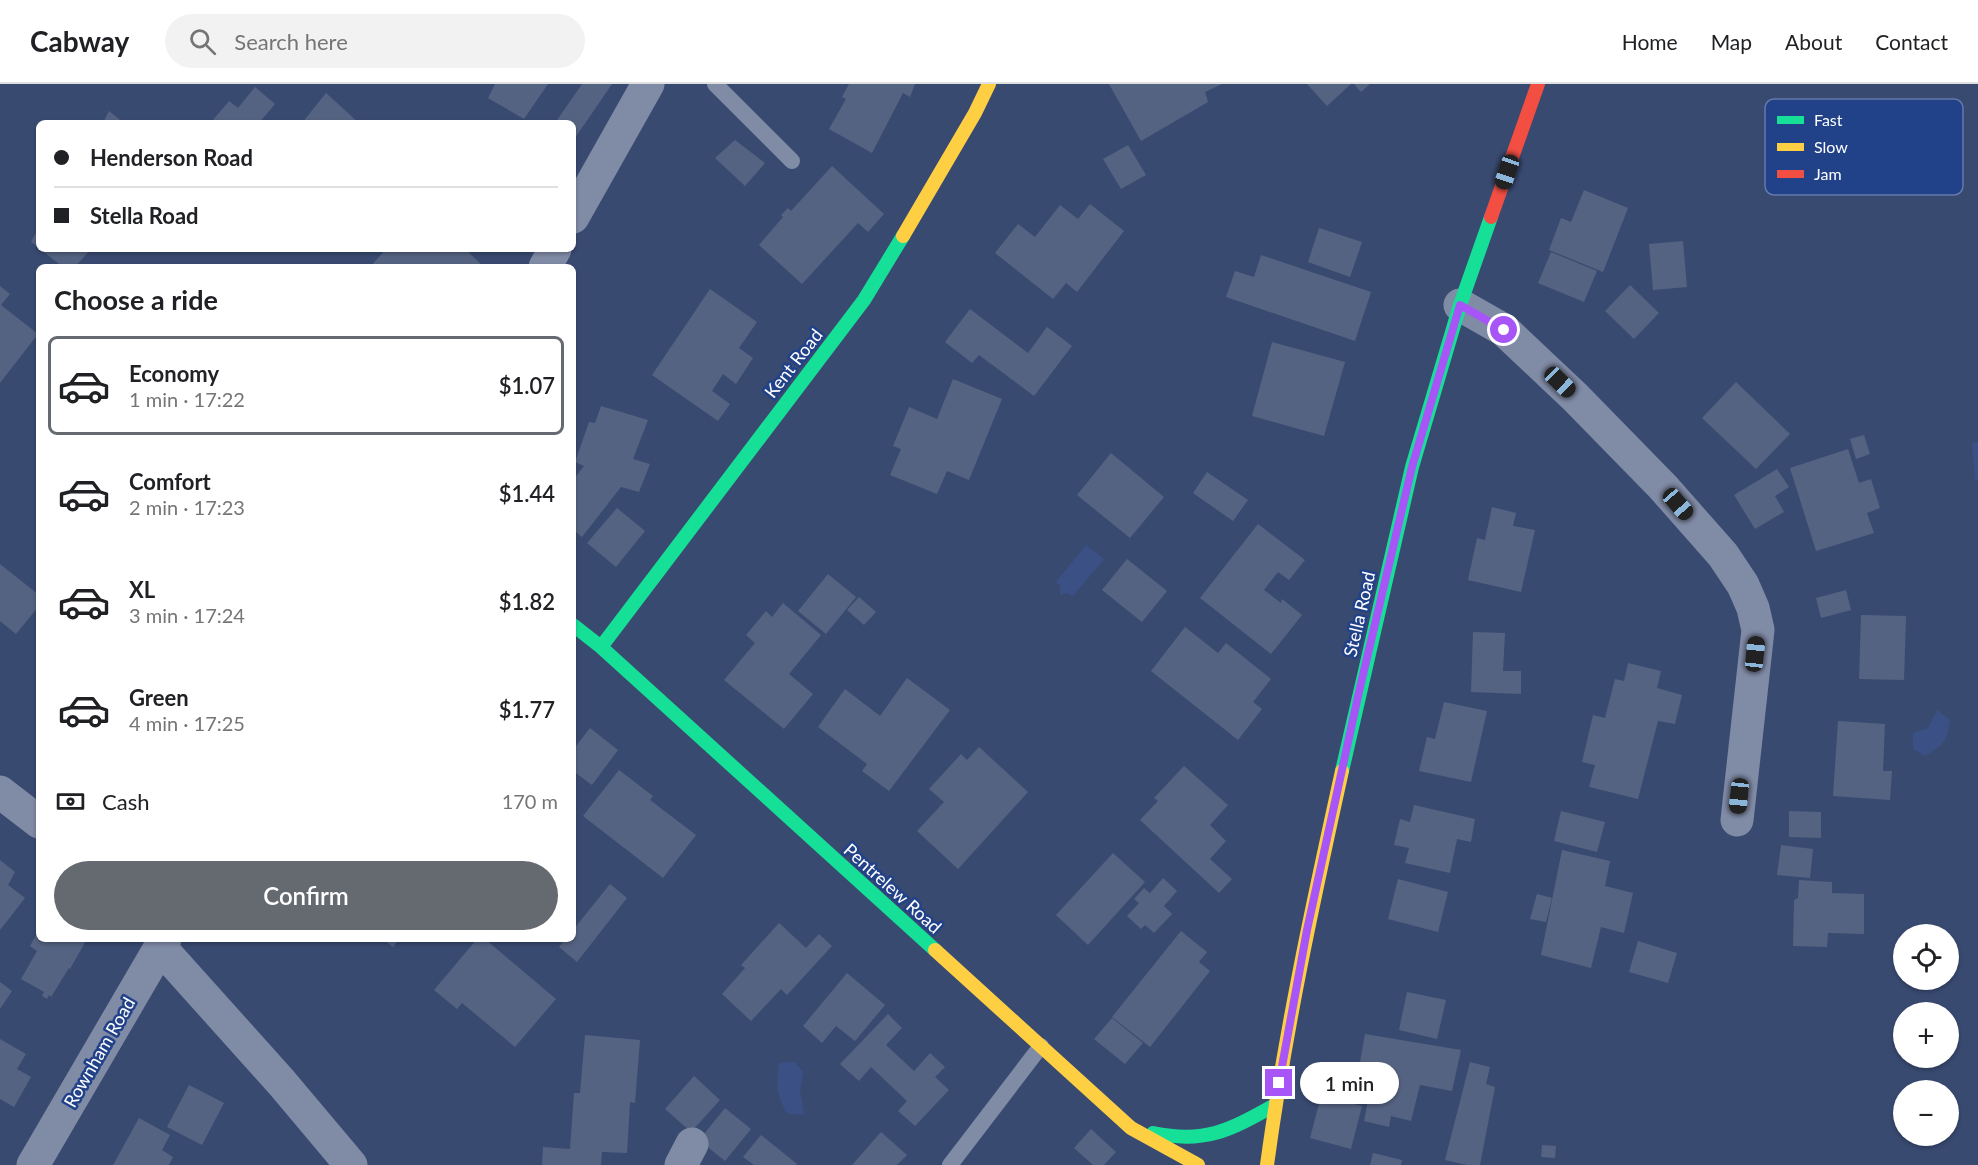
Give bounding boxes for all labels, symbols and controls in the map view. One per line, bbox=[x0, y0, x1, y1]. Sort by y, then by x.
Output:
search box bbox=[165, 14, 585, 68]
text: Cabway bbox=[30, 24, 129, 58]
icon: search bbox=[186, 25, 219, 58]
text: Search here bbox=[234, 28, 348, 55]
text: Home bbox=[1622, 29, 1678, 54]
text: Map bbox=[1711, 29, 1752, 54]
text: About bbox=[1785, 29, 1842, 54]
text: Contact bbox=[1875, 29, 1948, 54]
legend bbox=[1765, 99, 1963, 195]
text: Fast bbox=[1814, 110, 1843, 129]
text: Slow bbox=[1814, 137, 1848, 156]
text: Henderson Road bbox=[90, 144, 253, 171]
car bbox=[1493, 152, 1521, 192]
text: Jam bbox=[1814, 164, 1842, 183]
text: Stella Road bbox=[90, 202, 199, 229]
text: Choose a ride bbox=[54, 283, 218, 316]
route start bbox=[1490, 316, 1517, 343]
street label: Kent Road bbox=[759, 324, 827, 402]
icon: car bbox=[57, 359, 111, 413]
text: Economy bbox=[129, 360, 219, 387]
car bbox=[1541, 363, 1579, 401]
text: $1.07 bbox=[499, 372, 555, 399]
text: 1 min · 17:22 bbox=[129, 387, 245, 411]
icon: car bbox=[57, 467, 111, 521]
text: Comfort bbox=[129, 468, 211, 495]
text: $1.44 bbox=[499, 480, 555, 507]
car bbox=[1659, 485, 1697, 523]
text: 2 min · 17:23 bbox=[129, 495, 245, 519]
street label: Stella Road bbox=[1338, 569, 1380, 659]
icon: car bbox=[57, 575, 111, 629]
text: XL bbox=[129, 576, 155, 603]
text: $1.82 bbox=[499, 588, 555, 615]
text: 3 min · 17:24 bbox=[129, 603, 245, 627]
car bbox=[1744, 635, 1766, 673]
icon: car bbox=[57, 683, 111, 737]
text: Green bbox=[129, 684, 189, 711]
text: $1.77 bbox=[499, 696, 555, 723]
text: 4 min · 17:25 bbox=[129, 711, 245, 735]
car bbox=[1728, 777, 1750, 815]
icon: cash bbox=[54, 785, 87, 818]
text: Cash bbox=[102, 788, 149, 815]
text: 170 m bbox=[502, 789, 558, 813]
street label: Pentrelew Road bbox=[840, 838, 946, 938]
button: Confirm bbox=[54, 861, 558, 930]
map controls bbox=[1893, 924, 1959, 1146]
button: locate bbox=[1893, 924, 1959, 990]
street label: Rownham Road bbox=[59, 993, 139, 1111]
button: + bbox=[1893, 1002, 1959, 1068]
callout: 1 min bbox=[1300, 1062, 1399, 1104]
route end bbox=[1265, 1069, 1292, 1096]
text: 1 min bbox=[1325, 1071, 1374, 1095]
button: − bbox=[1893, 1080, 1959, 1146]

